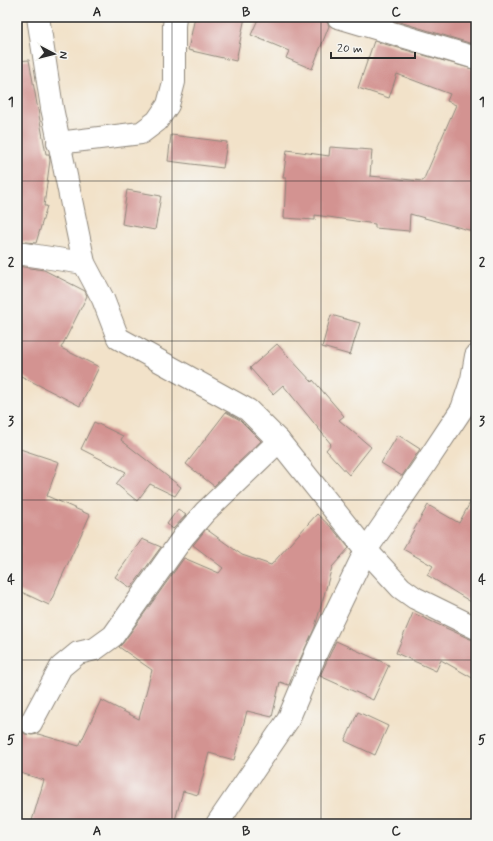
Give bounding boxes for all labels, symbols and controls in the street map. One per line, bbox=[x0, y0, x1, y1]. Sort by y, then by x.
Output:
text: A bbox=[93, 4, 101, 21]
text: B bbox=[242, 4, 251, 21]
text: C bbox=[391, 4, 401, 21]
north arrow bbox=[34, 34, 74, 74]
scale bar bbox=[331, 34, 415, 60]
text: 20 m bbox=[337, 41, 363, 57]
text: N bbox=[56, 51, 70, 60]
text: 1 bbox=[8, 94, 14, 111]
text: 1 bbox=[479, 94, 485, 111]
text: 2 bbox=[8, 254, 15, 271]
text: 2 bbox=[479, 254, 486, 271]
text: 3 bbox=[8, 413, 14, 430]
text: 3 bbox=[479, 413, 485, 430]
text: 4 bbox=[7, 572, 15, 589]
text: 4 bbox=[478, 572, 486, 589]
text: 5 bbox=[7, 732, 15, 749]
text: 5 bbox=[478, 732, 486, 749]
text: A bbox=[93, 823, 101, 840]
text: B bbox=[242, 823, 251, 840]
text: C bbox=[391, 823, 401, 840]

